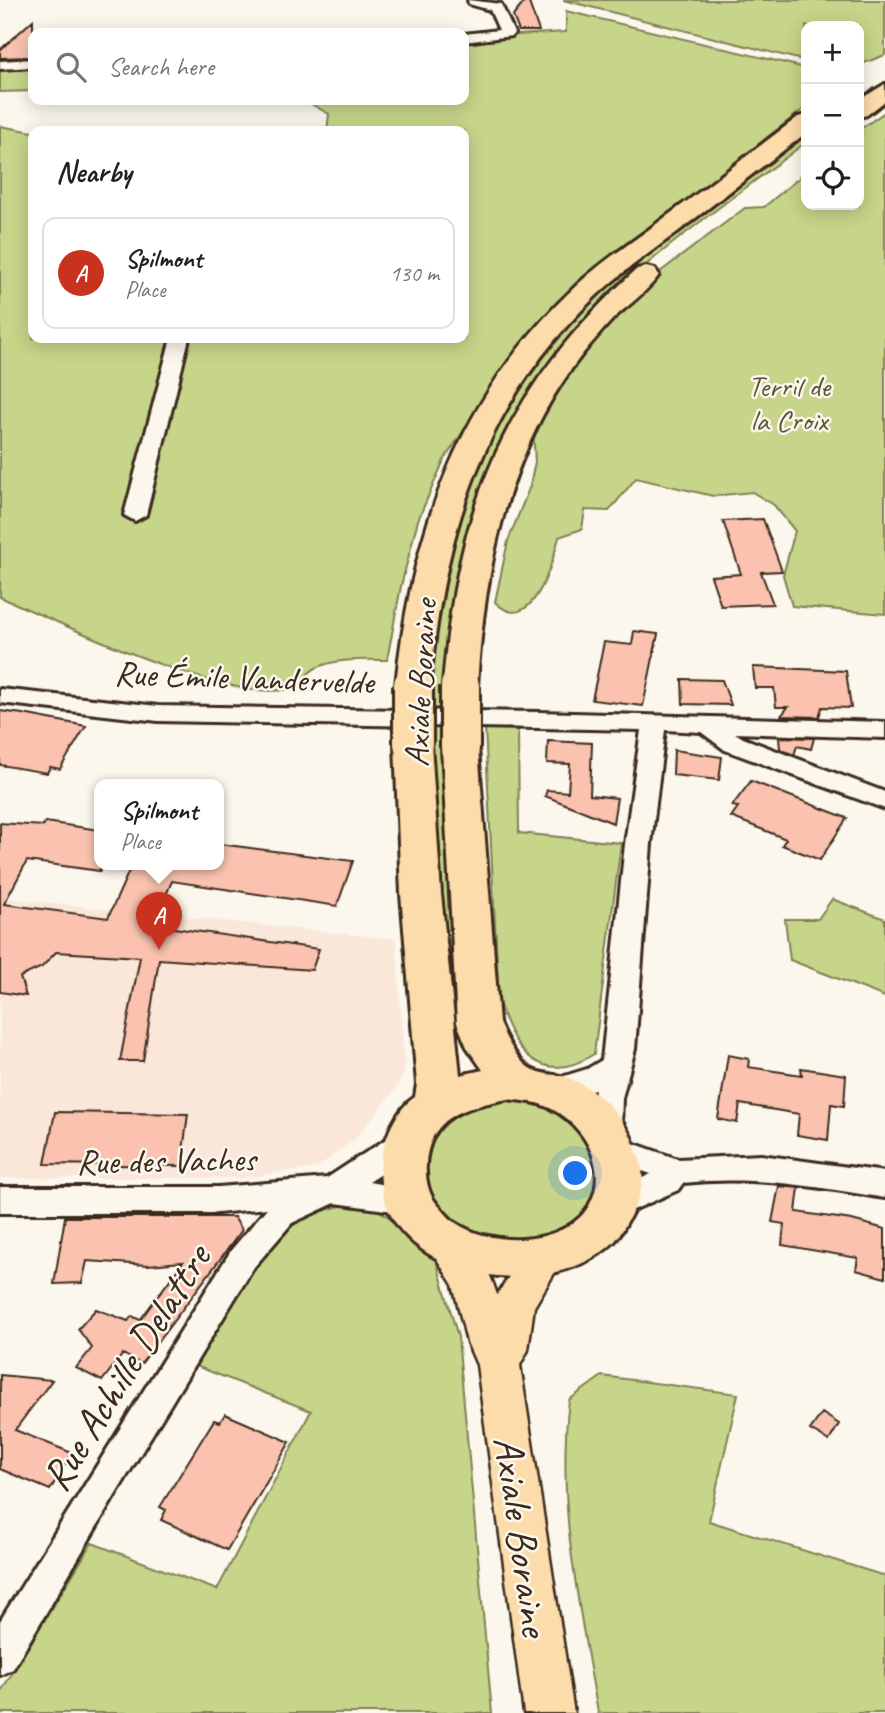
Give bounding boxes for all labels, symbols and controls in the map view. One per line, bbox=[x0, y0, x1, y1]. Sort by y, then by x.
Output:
map controls bbox=[801, 21, 864, 210]
button: + bbox=[801, 21, 864, 84]
search box bbox=[28, 28, 469, 105]
icon: search bbox=[52, 48, 90, 86]
text: Search here bbox=[108, 50, 214, 83]
button: − bbox=[801, 84, 864, 147]
button: locate bbox=[801, 147, 864, 210]
text: Nearby bbox=[56, 153, 132, 191]
text: Spilmont bbox=[125, 242, 202, 275]
text: A bbox=[75, 259, 87, 288]
text: 130 m bbox=[390, 259, 439, 288]
text: Place bbox=[125, 275, 165, 304]
park label: Terril de la Croix bbox=[748, 367, 832, 439]
street label: Axiale Boraine bbox=[394, 596, 447, 768]
street label: Rue Émile Vandervelde bbox=[113, 650, 377, 705]
popup bbox=[94, 779, 224, 870]
text: Spilmont bbox=[120, 794, 198, 827]
text: Place bbox=[120, 827, 161, 856]
pin: A bbox=[136, 892, 182, 950]
street label: Rue des Vaches bbox=[76, 1136, 259, 1185]
your location bbox=[558, 1156, 592, 1190]
street label: Rue Achille Delattre bbox=[30, 1232, 225, 1501]
street label: Axiale Boraine bbox=[481, 1433, 562, 1643]

